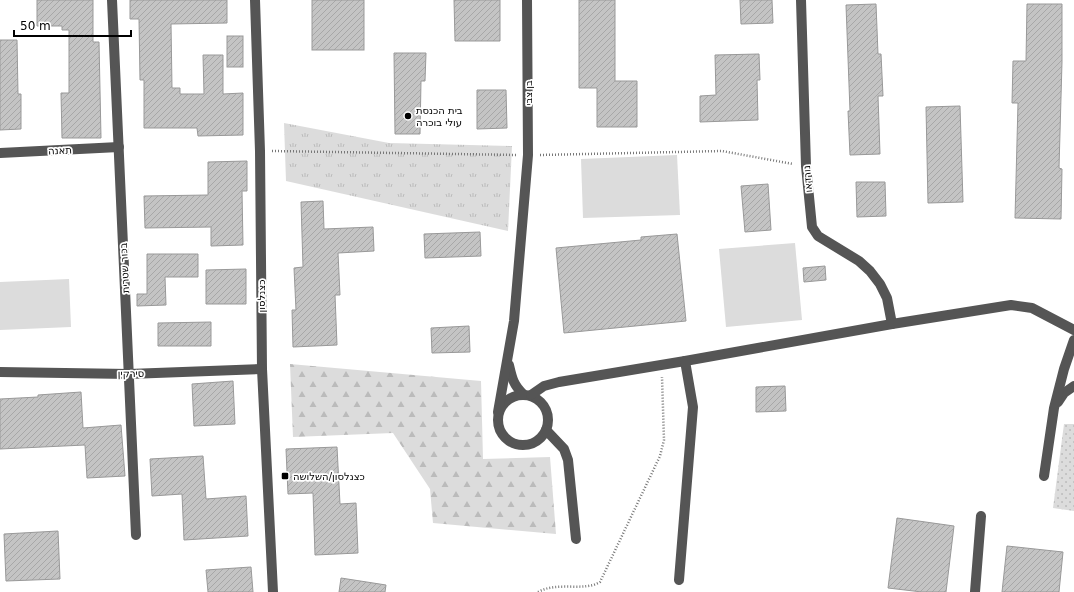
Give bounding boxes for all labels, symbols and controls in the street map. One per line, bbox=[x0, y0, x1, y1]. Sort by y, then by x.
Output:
scale bar bbox=[14, 12, 131, 38]
text: 50 m bbox=[20, 19, 51, 33]
street label: בן צבי bbox=[523, 80, 534, 106]
place label: בית הכנסת עולי בוכרה bbox=[416, 105, 463, 128]
marker: בית הכנסת עולי בוכרה bbox=[403, 111, 413, 121]
street label: תאנה bbox=[48, 144, 72, 157]
street label: נורדאו bbox=[801, 165, 814, 193]
street label: בכור שטרית bbox=[118, 242, 131, 294]
street label: כצנלסון bbox=[256, 280, 267, 312]
street label: סירקין bbox=[118, 368, 144, 379]
marker: כצנלסון/השלושה bbox=[280, 471, 290, 481]
place label: כצנלסון/השלושה bbox=[293, 471, 365, 482]

